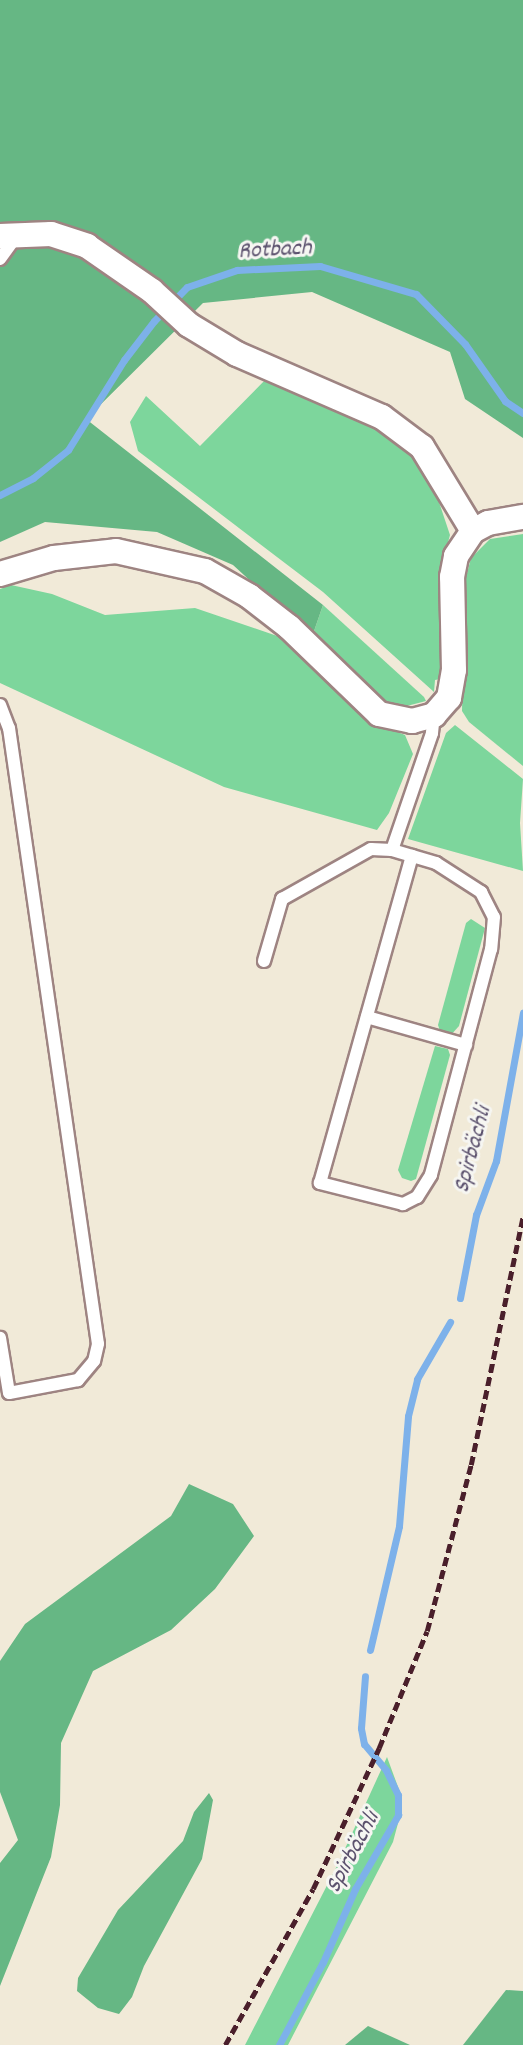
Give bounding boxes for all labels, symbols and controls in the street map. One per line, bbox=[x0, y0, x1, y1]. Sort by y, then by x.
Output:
water label: Rotbach bbox=[238, 235, 312, 267]
water label: Spirbächli bbox=[449, 1104, 499, 1196]
water label: Spirbächli bbox=[321, 1807, 387, 1899]

